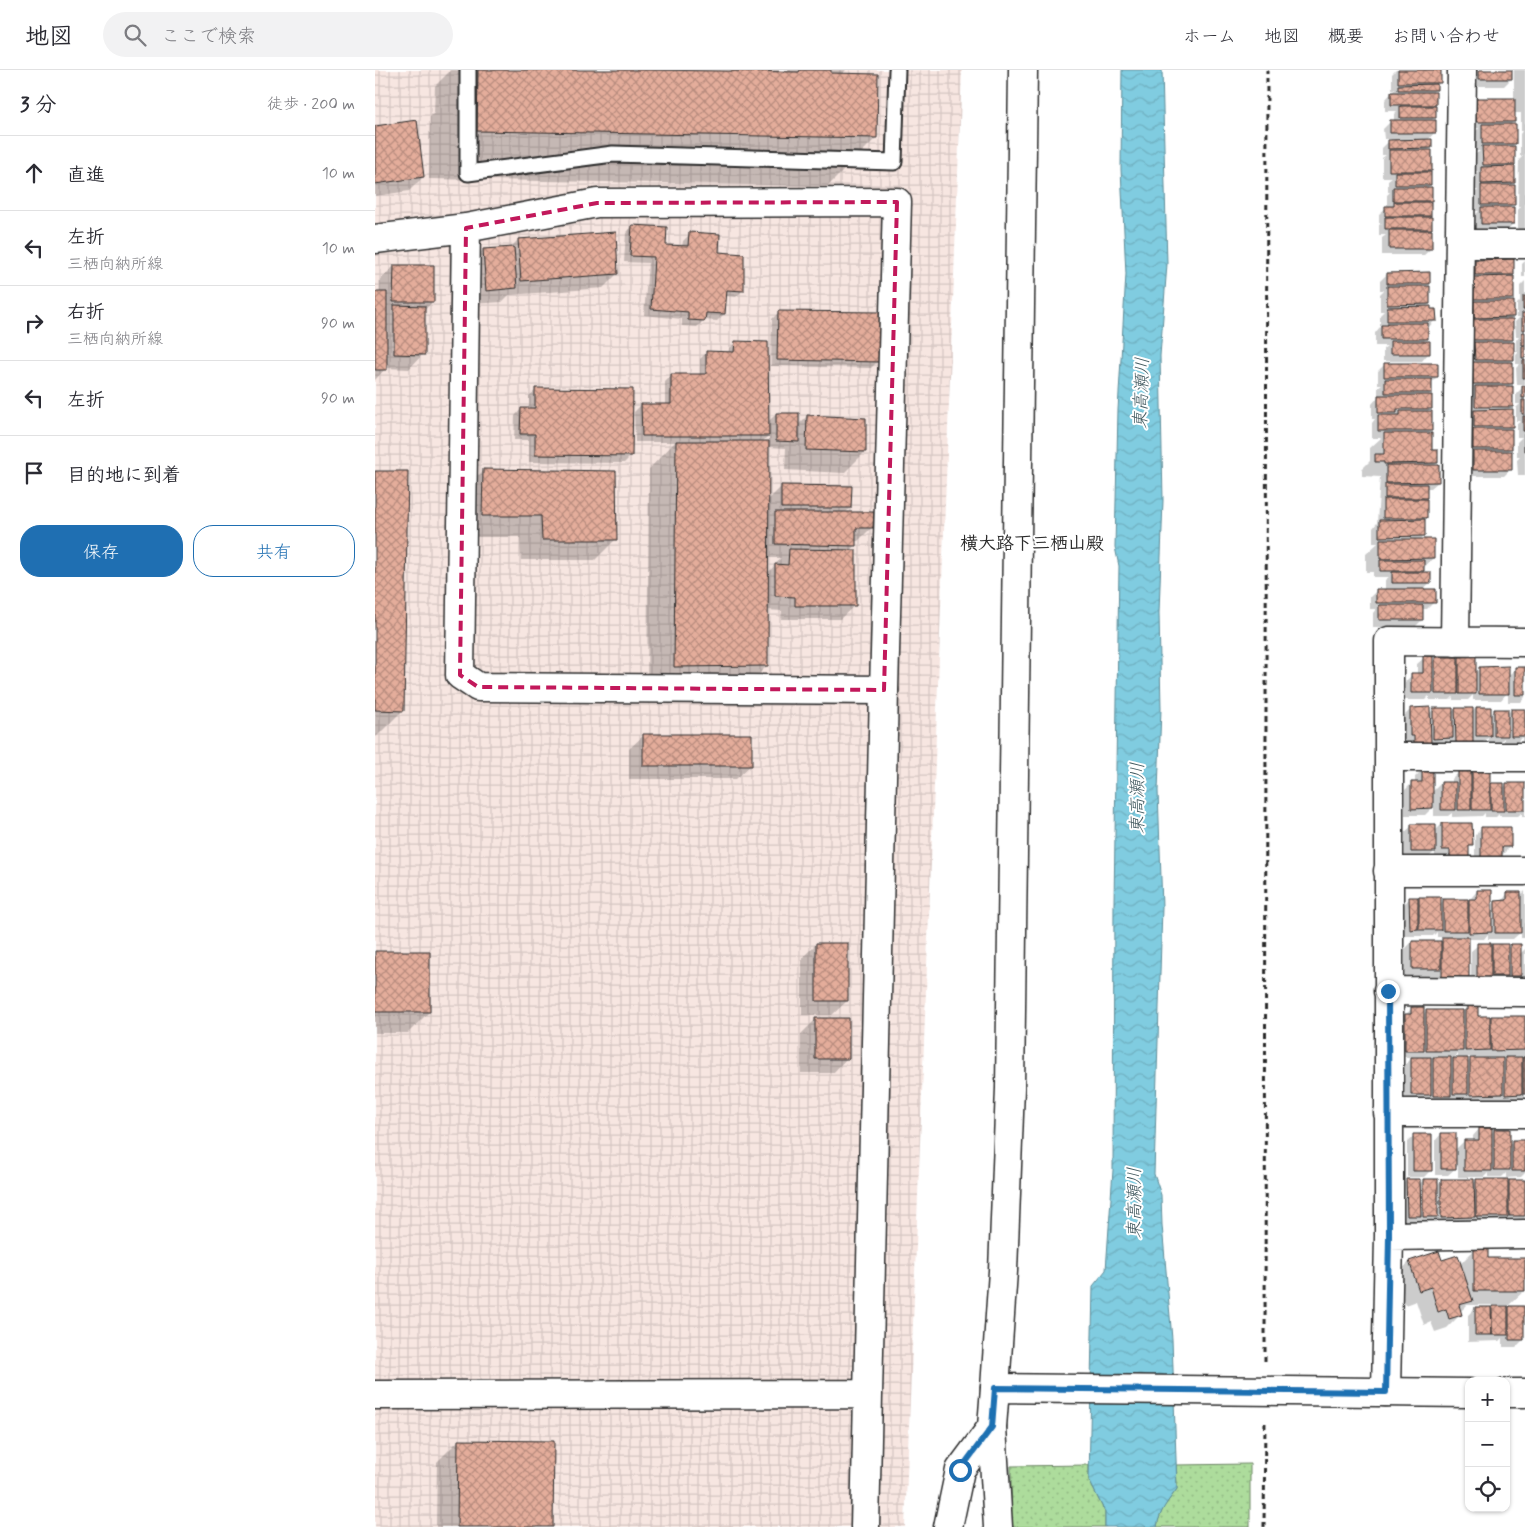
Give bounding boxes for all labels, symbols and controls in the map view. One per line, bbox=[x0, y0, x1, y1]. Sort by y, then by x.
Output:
search box bbox=[103, 12, 453, 57]
icon: search bbox=[121, 21, 149, 49]
text: 地図 bbox=[25, 22, 73, 53]
text: ここで検索 bbox=[161, 24, 256, 49]
text: ホーム bbox=[1183, 25, 1236, 49]
text: 地図 bbox=[1264, 25, 1300, 49]
text: 概要 bbox=[1328, 25, 1364, 49]
text: お問い合わせ bbox=[1392, 25, 1500, 49]
text: 3 分 bbox=[20, 91, 56, 119]
text: 徒歩 · 200 m bbox=[267, 94, 355, 115]
icon: ahead bbox=[20, 159, 48, 187]
text: 直進 bbox=[67, 163, 105, 188]
text: 10 m bbox=[322, 163, 355, 184]
text: 左折 bbox=[67, 225, 105, 250]
icon: left bbox=[20, 234, 48, 262]
text: 10 m bbox=[322, 238, 355, 259]
text: 三栖向納所線 bbox=[67, 254, 163, 275]
text: 右折 bbox=[67, 300, 105, 325]
icon: right bbox=[20, 309, 48, 337]
text: 90 m bbox=[321, 313, 355, 334]
text: 三栖向納所線 bbox=[67, 329, 163, 350]
water label: 東高瀬川 bbox=[1129, 357, 1155, 429]
icon: left bbox=[20, 384, 48, 412]
text: 左折 bbox=[67, 388, 105, 413]
text: 90 m bbox=[321, 388, 355, 409]
icon: arrive bbox=[20, 459, 48, 487]
text: 目的地に到着 bbox=[67, 463, 181, 488]
button: 保存 bbox=[20, 525, 183, 577]
button: 共有 bbox=[193, 525, 355, 577]
district label: 横大路下三栖山殿 bbox=[960, 532, 1104, 556]
water label: 東高瀬川 bbox=[1126, 762, 1150, 834]
route end bbox=[1377, 980, 1400, 1003]
water label: 東高瀬川 bbox=[1123, 1167, 1147, 1239]
map controls bbox=[1465, 1377, 1510, 1512]
button: + bbox=[1465, 1377, 1510, 1422]
button: − bbox=[1465, 1422, 1510, 1467]
route start bbox=[949, 1459, 972, 1482]
button: locate bbox=[1465, 1467, 1510, 1512]

